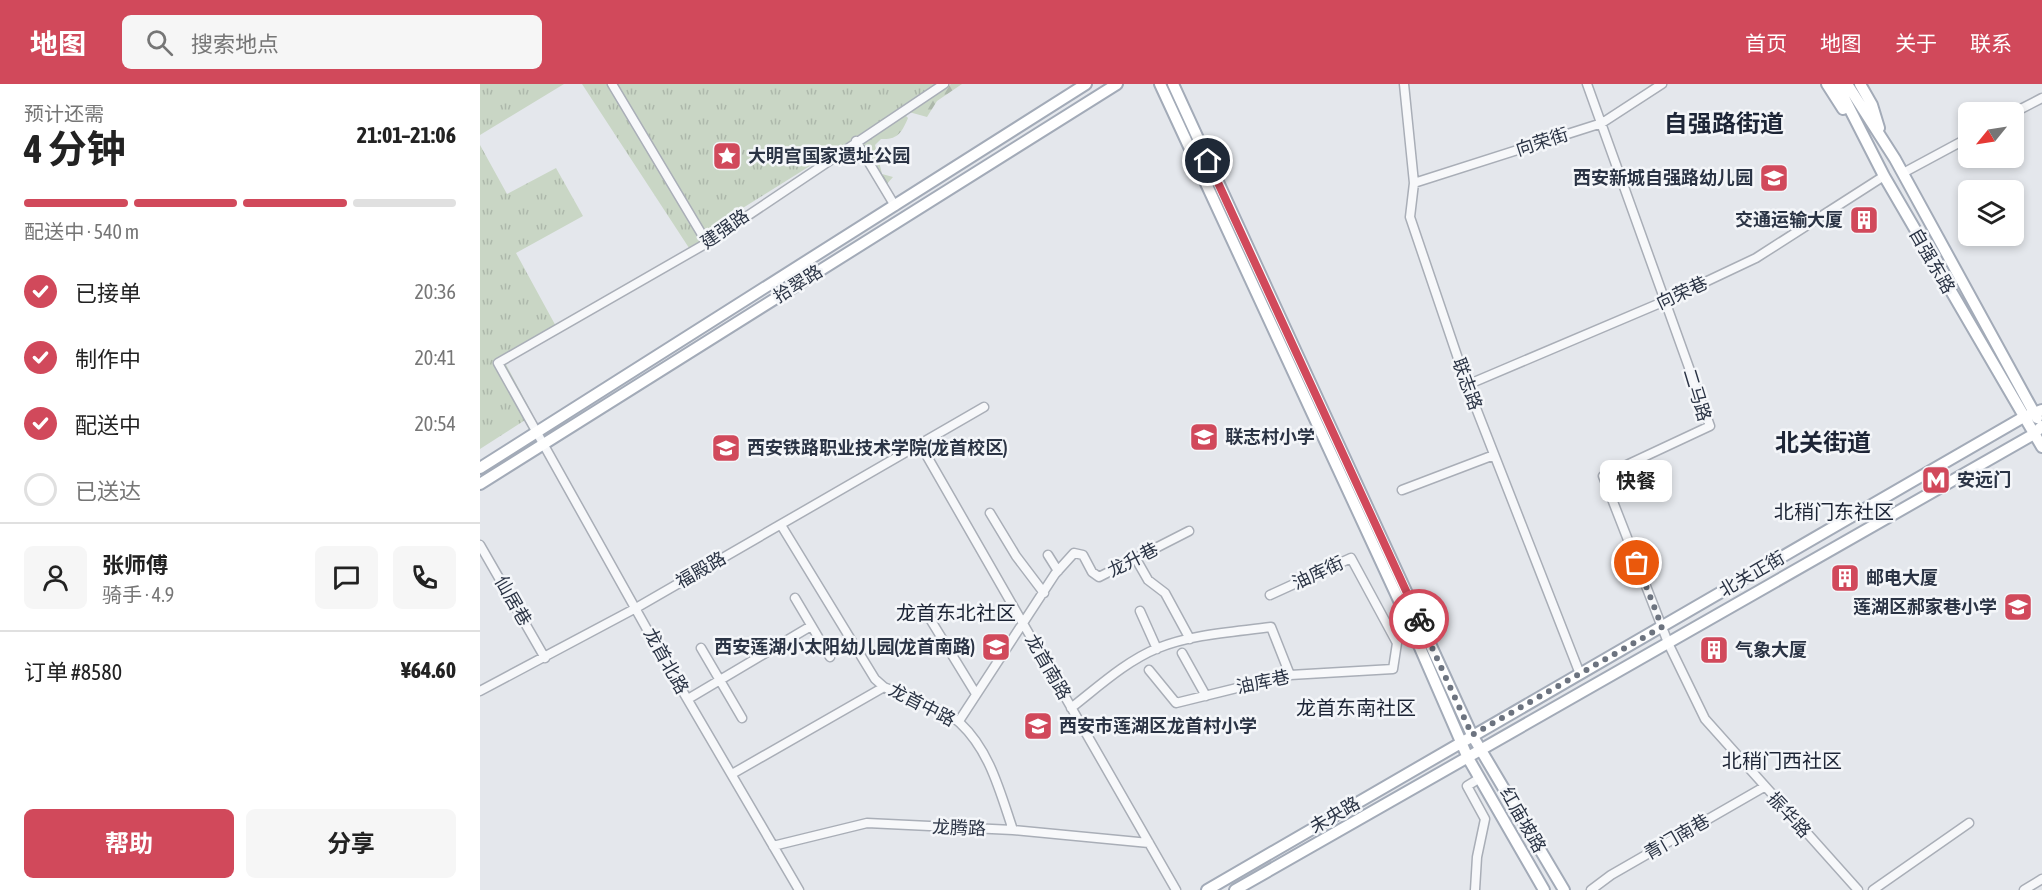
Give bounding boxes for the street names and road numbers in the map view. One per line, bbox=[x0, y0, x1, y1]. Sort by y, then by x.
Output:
street label: 向荣街 bbox=[1513, 123, 1571, 160]
street label: 建强路 bbox=[697, 205, 753, 253]
street label: 自强东路 bbox=[1905, 224, 1960, 297]
street label: 拾翠路 bbox=[769, 260, 826, 307]
street label: 向荣巷 bbox=[1653, 272, 1711, 313]
street label: 联志路 bbox=[1448, 355, 1487, 413]
street label: 二马路 bbox=[1680, 366, 1715, 424]
street label: 龙升巷 bbox=[1104, 538, 1162, 581]
street label: 北关正街 bbox=[1715, 546, 1788, 601]
street label: 福殿路 bbox=[672, 547, 729, 592]
street label: 油库街 bbox=[1289, 552, 1347, 593]
street label: 仙居巷 bbox=[491, 572, 536, 629]
street label: 龙首北路 bbox=[640, 624, 693, 697]
street label: 龙首南路 bbox=[1021, 630, 1076, 703]
street label: 油库巷 bbox=[1234, 666, 1291, 697]
street label: 龙首中路 bbox=[885, 679, 959, 730]
street label: 红庙坡路 bbox=[1496, 783, 1551, 856]
street label: 振华路 bbox=[1763, 788, 1815, 842]
street label: 未央路 bbox=[1306, 792, 1363, 837]
street label: 青门南巷 bbox=[1640, 809, 1713, 864]
street label: 龙腾路 bbox=[932, 816, 986, 839]

